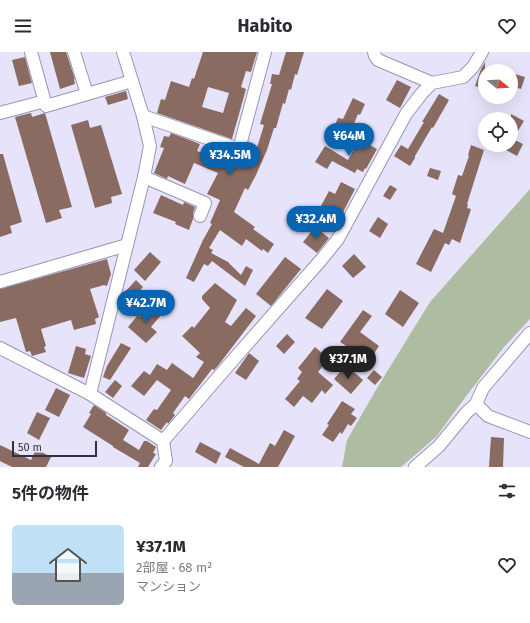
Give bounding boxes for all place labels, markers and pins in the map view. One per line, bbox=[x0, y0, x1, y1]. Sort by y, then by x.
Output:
pin: ¥64M bbox=[325, 123, 373, 157]
pin: ¥34.5M bbox=[197, 142, 263, 176]
pin: ¥32.4M bbox=[283, 206, 349, 240]
pin: ¥42.7M bbox=[113, 290, 179, 324]
pin: ¥37.1M bbox=[315, 346, 381, 380]

